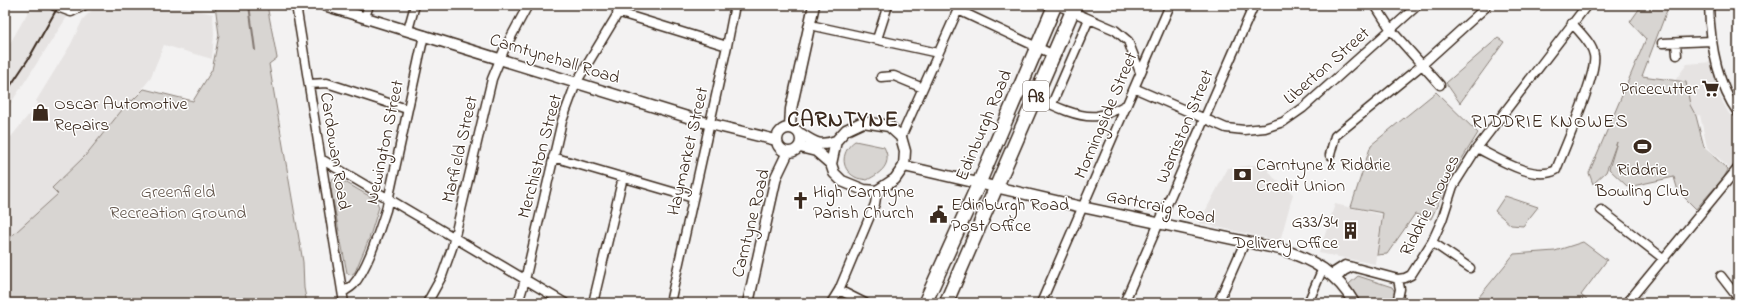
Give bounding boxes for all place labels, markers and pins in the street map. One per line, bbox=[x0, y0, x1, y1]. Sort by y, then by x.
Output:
place label: Pricecutter bbox=[1620, 77, 1698, 103]
supermarket icon: Pricecutter bbox=[1701, 78, 1721, 98]
place label: Oscar Automotive Repairs bbox=[54, 92, 189, 139]
shop icon: Oscar Automotive Repairs bbox=[31, 103, 51, 123]
sports icon: Riddrie Bowling Club bbox=[1632, 137, 1652, 157]
place label: Carntyne & Riddrie Credit Union bbox=[1256, 153, 1392, 200]
place label: Riddrie Bowling Club bbox=[1594, 158, 1689, 206]
bank icon: Carntyne & Riddrie Credit Union bbox=[1233, 164, 1253, 184]
place label: High Carntyne Parish Church bbox=[813, 180, 915, 227]
church icon: High Carntyne Parish Church bbox=[790, 191, 810, 211]
place label: Edinburgh Road Post Office bbox=[951, 193, 1069, 240]
public building icon: Edinburgh Road Post Office bbox=[928, 204, 948, 224]
place label: G33/34 Delivery Office bbox=[1232, 210, 1339, 257]
building icon: G33/34 Delivery Office bbox=[1341, 221, 1361, 241]

